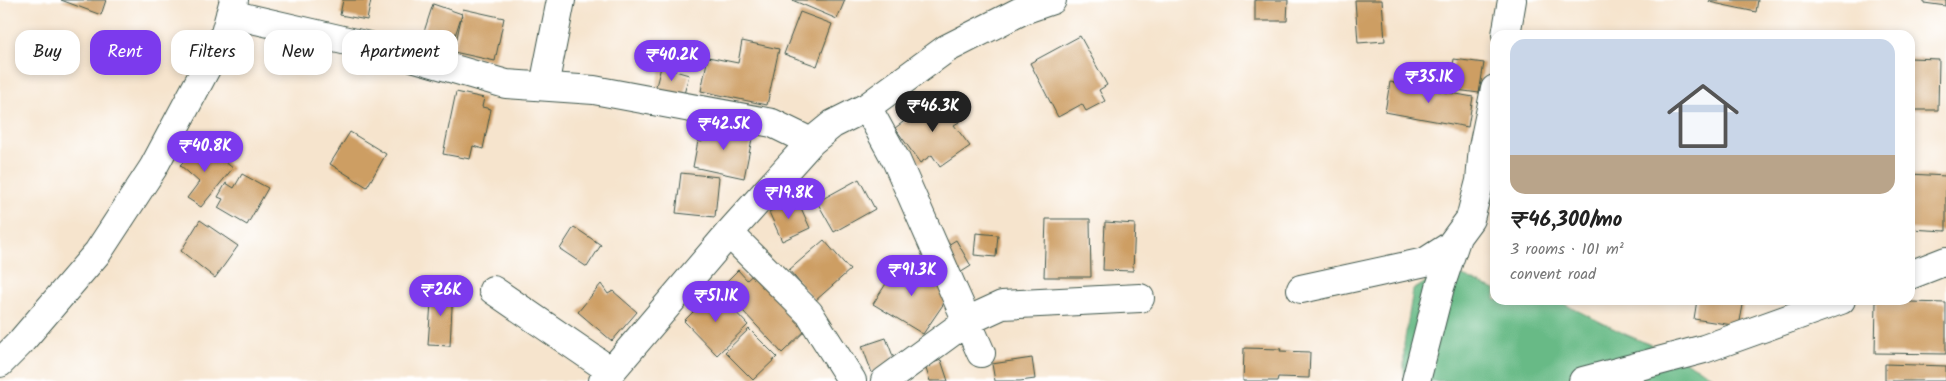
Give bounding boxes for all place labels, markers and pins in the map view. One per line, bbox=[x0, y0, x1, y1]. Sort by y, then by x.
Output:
pin: ₹40.2K bbox=[631, 39, 713, 82]
pin: ₹35.1K bbox=[1388, 62, 1470, 104]
pin: ₹46.3K bbox=[892, 90, 974, 133]
pin: ₹42.5K bbox=[683, 108, 765, 151]
pin: ₹40.8K bbox=[164, 130, 246, 173]
pin: ₹19.8K bbox=[748, 178, 830, 220]
pin: ₹91.3K bbox=[871, 254, 953, 297]
pin: ₹26K bbox=[411, 274, 471, 317]
pin: ₹51.1K bbox=[675, 280, 757, 323]

